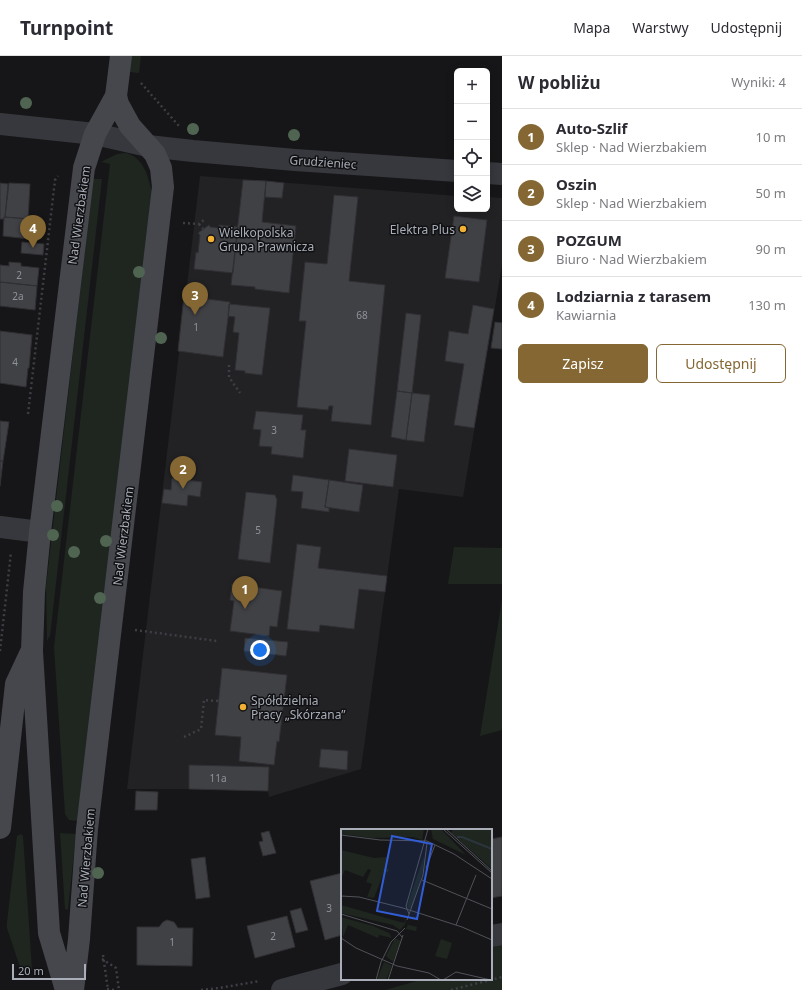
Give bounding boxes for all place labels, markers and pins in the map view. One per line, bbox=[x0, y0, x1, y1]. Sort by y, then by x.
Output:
pin: 4 bbox=[20, 215, 46, 248]
place label: Elektra Plus bbox=[390, 221, 455, 238]
place label: Wielkopolska Grupa Prawnicza bbox=[219, 224, 314, 255]
marker: Elektra Plus bbox=[458, 224, 468, 234]
marker: Wielkopolska Grupa Prawnicza bbox=[206, 234, 216, 244]
pin: 3 bbox=[182, 282, 208, 315]
pin: 2 bbox=[170, 456, 196, 489]
pin: 1 bbox=[232, 576, 258, 609]
place label: Spółdzielnia Pracy „Skórzana” bbox=[251, 692, 346, 723]
marker: Spółdzielnia Pracy „Skórzana” bbox=[238, 702, 248, 712]

